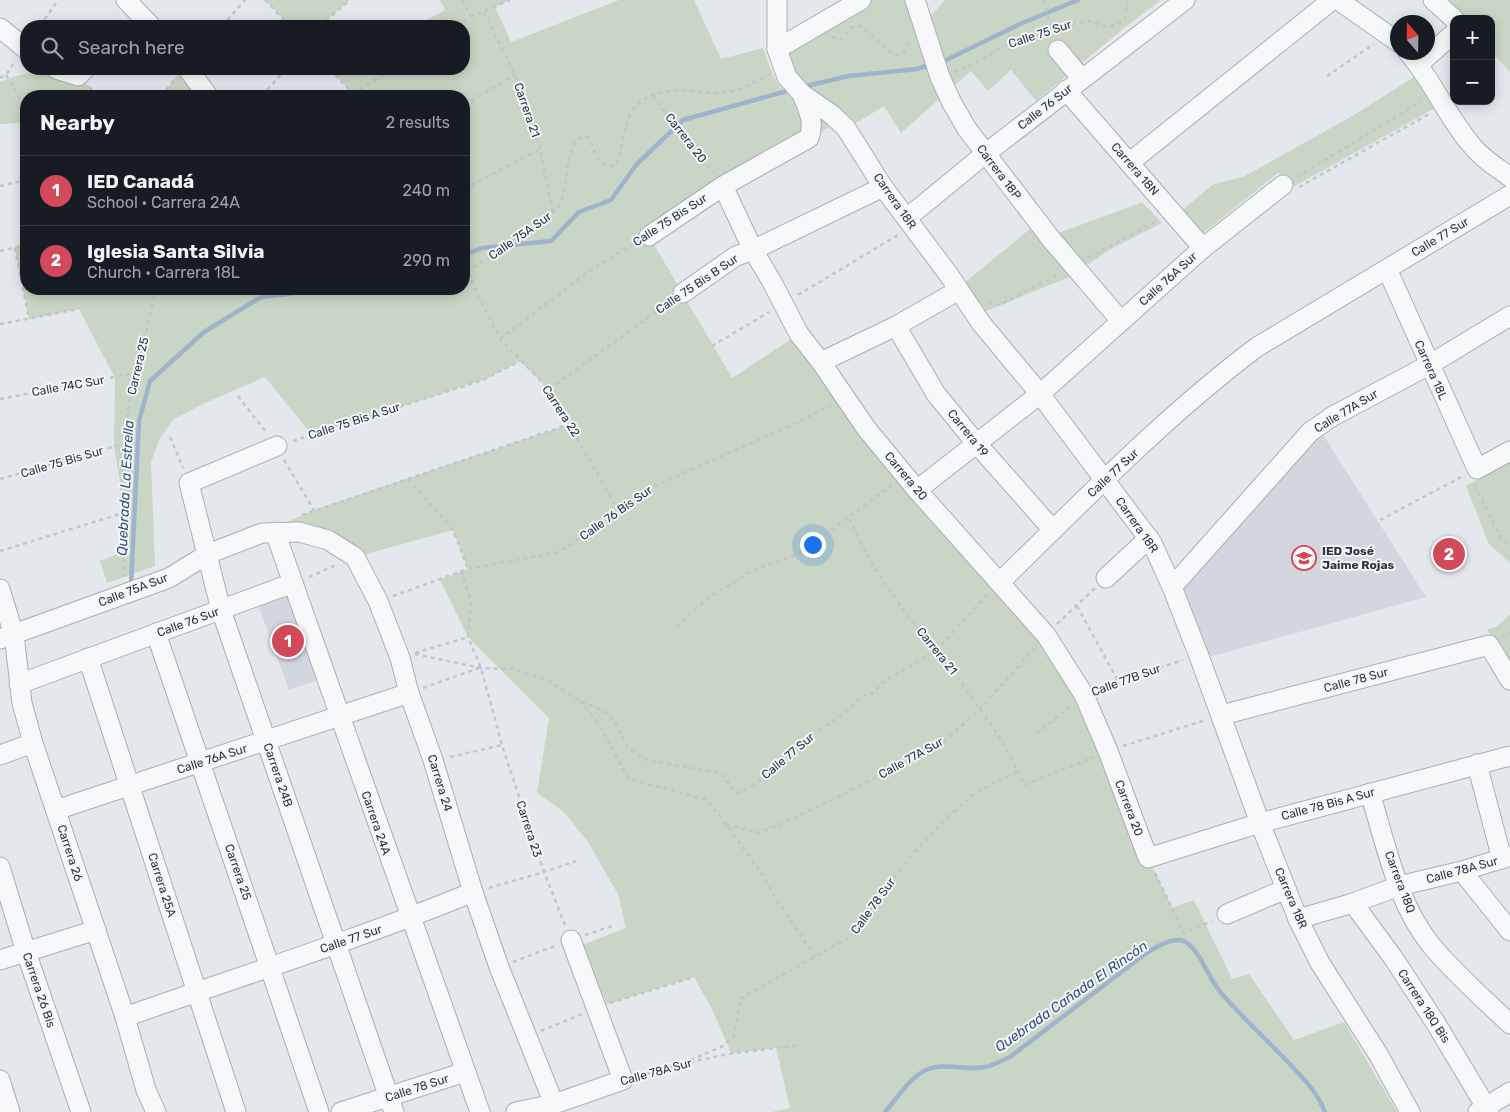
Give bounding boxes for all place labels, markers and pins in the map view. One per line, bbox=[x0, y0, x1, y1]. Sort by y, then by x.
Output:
pin: 2 bbox=[1433, 535, 1465, 573]
place label: IED José Jaime Rojas bbox=[1322, 544, 1394, 572]
school or university icon: IED José Jaime Rojas bbox=[1291, 545, 1317, 571]
pin: 1 bbox=[272, 622, 304, 660]

